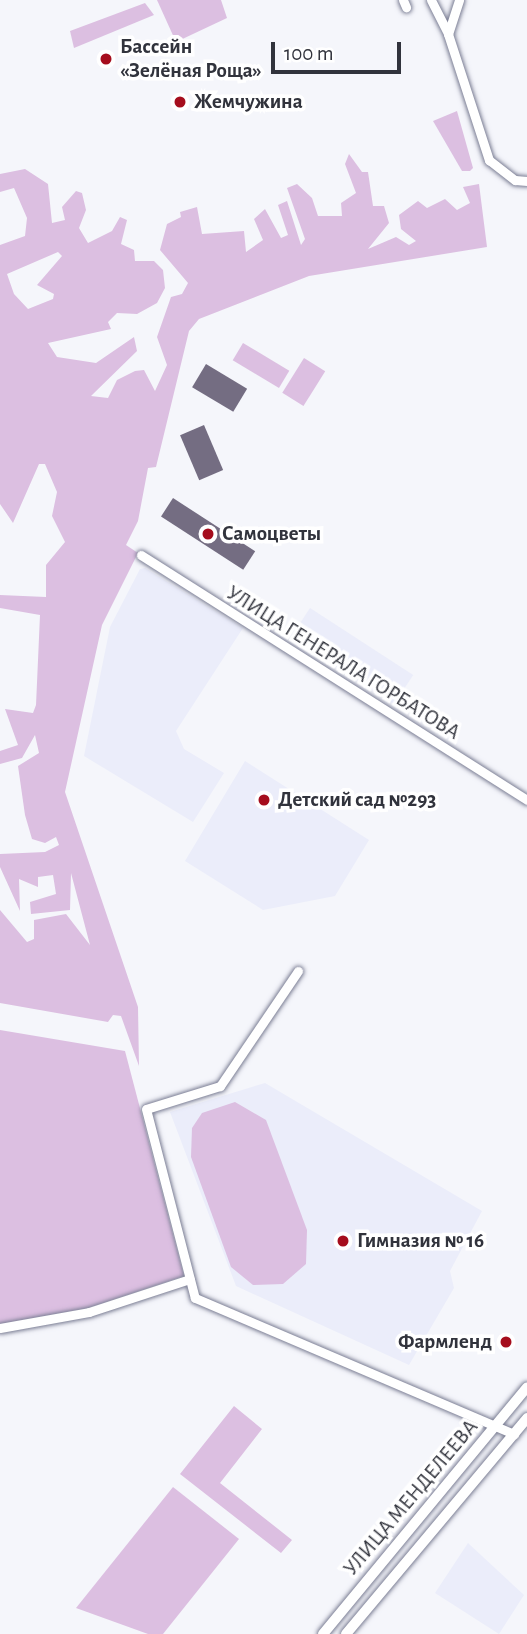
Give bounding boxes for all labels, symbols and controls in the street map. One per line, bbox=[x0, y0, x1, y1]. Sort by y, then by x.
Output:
scale bar bbox=[275, 28, 405, 72]
place label: Бассейн «Зелёная Роща» bbox=[120, 34, 262, 84]
text: 100 m bbox=[284, 43, 334, 64]
marker: Бассейн «Зелёная Роща» bbox=[98, 51, 114, 67]
place label: Жемчужина bbox=[194, 89, 303, 115]
marker: Жемчужина bbox=[172, 94, 188, 110]
place label: Самоцветы bbox=[222, 521, 321, 547]
marker: Самоцветы bbox=[200, 526, 216, 542]
street label: УЛИЦА ГЕНЕРАЛА ГОРБАТОВА bbox=[222, 581, 464, 745]
place label: Детский сад №293 bbox=[278, 787, 436, 813]
marker: Детский сад №293 bbox=[256, 792, 272, 808]
place label: Гимназия № 16 bbox=[357, 1228, 484, 1254]
marker: Гимназия № 16 bbox=[335, 1233, 351, 1249]
place label: Фармленд bbox=[398, 1329, 492, 1355]
marker: Фармленд bbox=[498, 1334, 514, 1350]
street label: УЛИЦА МЕНДЕЛЕЕВА bbox=[339, 1415, 483, 1581]

